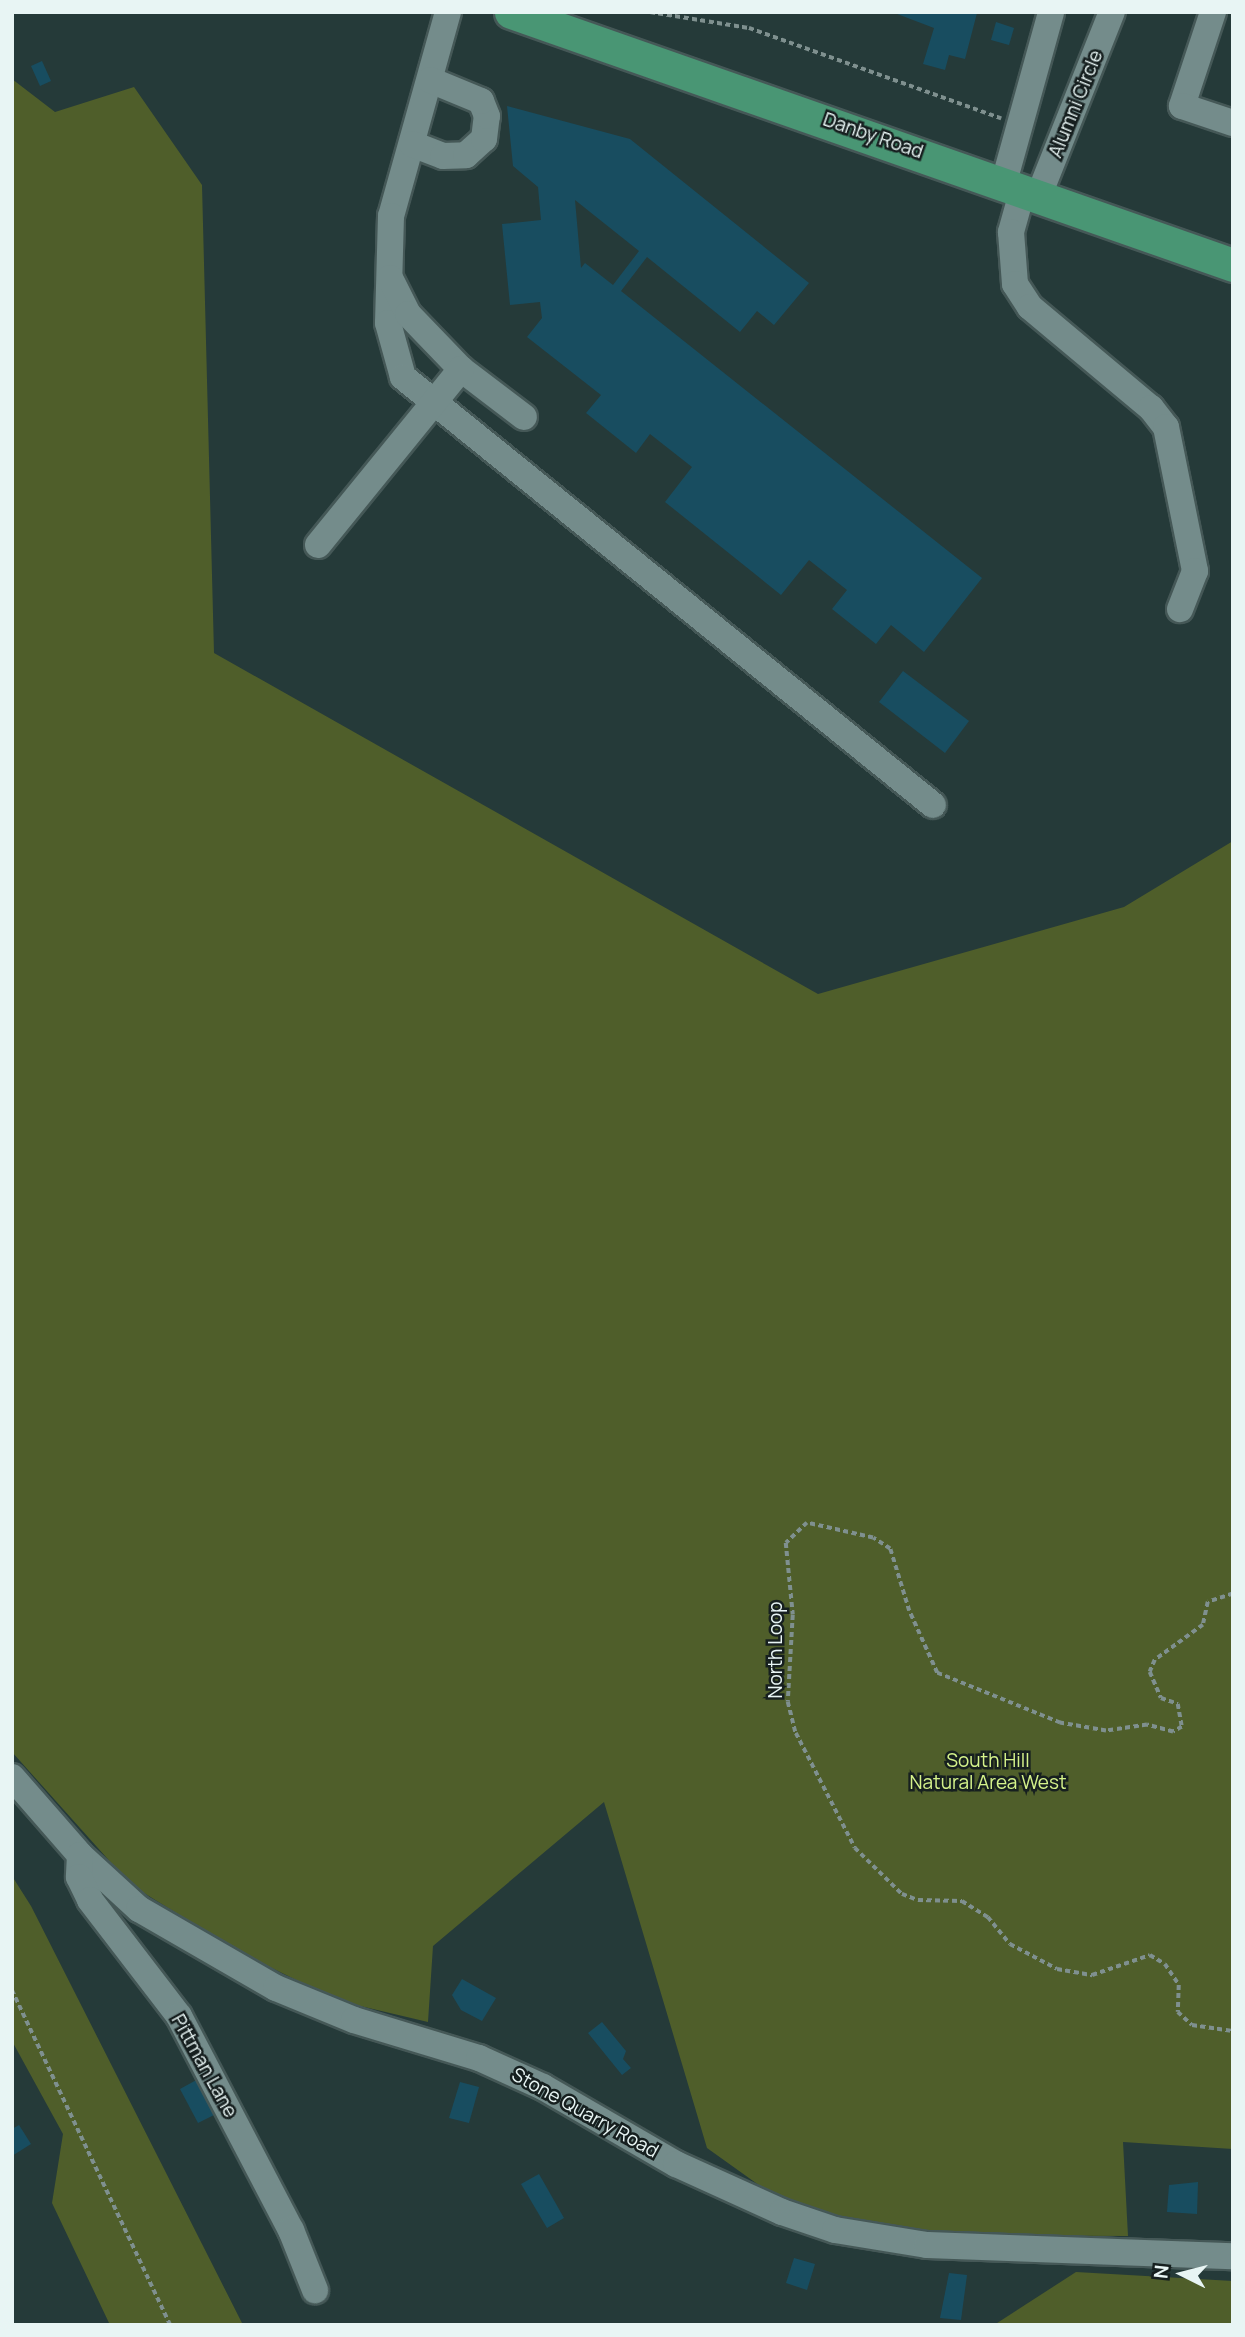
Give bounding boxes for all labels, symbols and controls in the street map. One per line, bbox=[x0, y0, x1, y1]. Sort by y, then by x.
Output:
street label: Alumni Circle bbox=[1044, 47, 1108, 161]
street label: Danby Road bbox=[820, 108, 926, 164]
street label: North Loop bbox=[765, 1601, 787, 1699]
park label: South Hill Natural Area West bbox=[909, 1750, 1067, 1794]
street label: Pittman Lane bbox=[166, 2010, 242, 2122]
street label: Stone Quarry Road bbox=[508, 2063, 662, 2163]
north arrow bbox=[1147, 2239, 1217, 2309]
text: N bbox=[1147, 2264, 1175, 2280]

